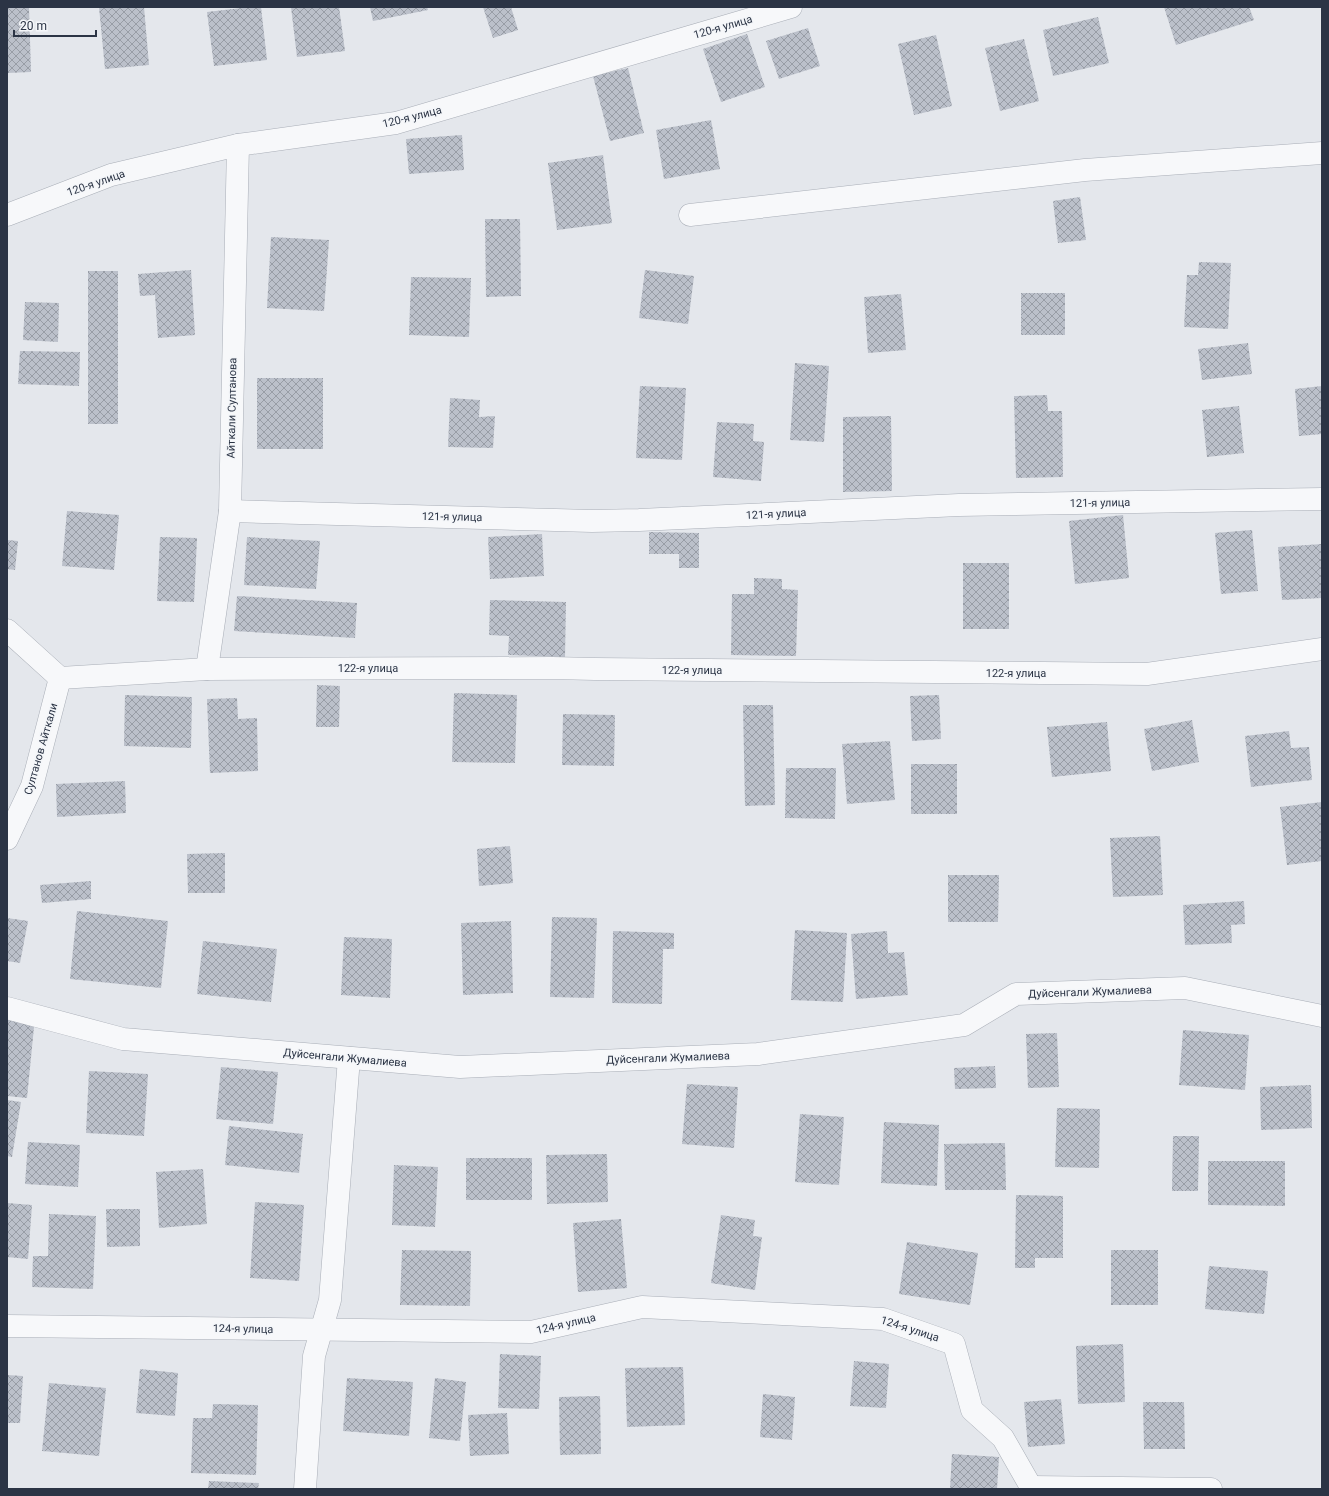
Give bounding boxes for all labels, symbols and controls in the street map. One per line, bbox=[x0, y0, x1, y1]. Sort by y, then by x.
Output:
scale bar bbox=[14, 12, 96, 38]
street label: 120-я улица bbox=[692, 12, 754, 42]
text: 20 m bbox=[20, 19, 47, 33]
street label: 120-я улица bbox=[381, 103, 443, 131]
street label: 120-я улица bbox=[65, 167, 127, 199]
street label: Айткали Султанова bbox=[225, 357, 239, 458]
street label: 121-я улица bbox=[1070, 496, 1130, 510]
street label: 121-я улица bbox=[745, 506, 807, 522]
street label: 121-я улица bbox=[422, 510, 482, 524]
street label: 122-я улица bbox=[338, 662, 398, 675]
street label: 122-я улица bbox=[662, 664, 722, 677]
street label: 122-я улица bbox=[986, 667, 1046, 680]
street label: Султанов Айткали bbox=[22, 702, 60, 796]
street label: Дуйсенгали Жумалиева bbox=[1028, 983, 1152, 1001]
street label: Дуйсенгали Жумалиева bbox=[283, 1046, 407, 1070]
street label: Дуйсенгали Жумалиева bbox=[606, 1049, 730, 1067]
street label: 124-я улица bbox=[535, 1311, 597, 1337]
street label: 124-я улица bbox=[879, 1313, 941, 1345]
street label: 124-я улица bbox=[213, 1322, 273, 1336]

